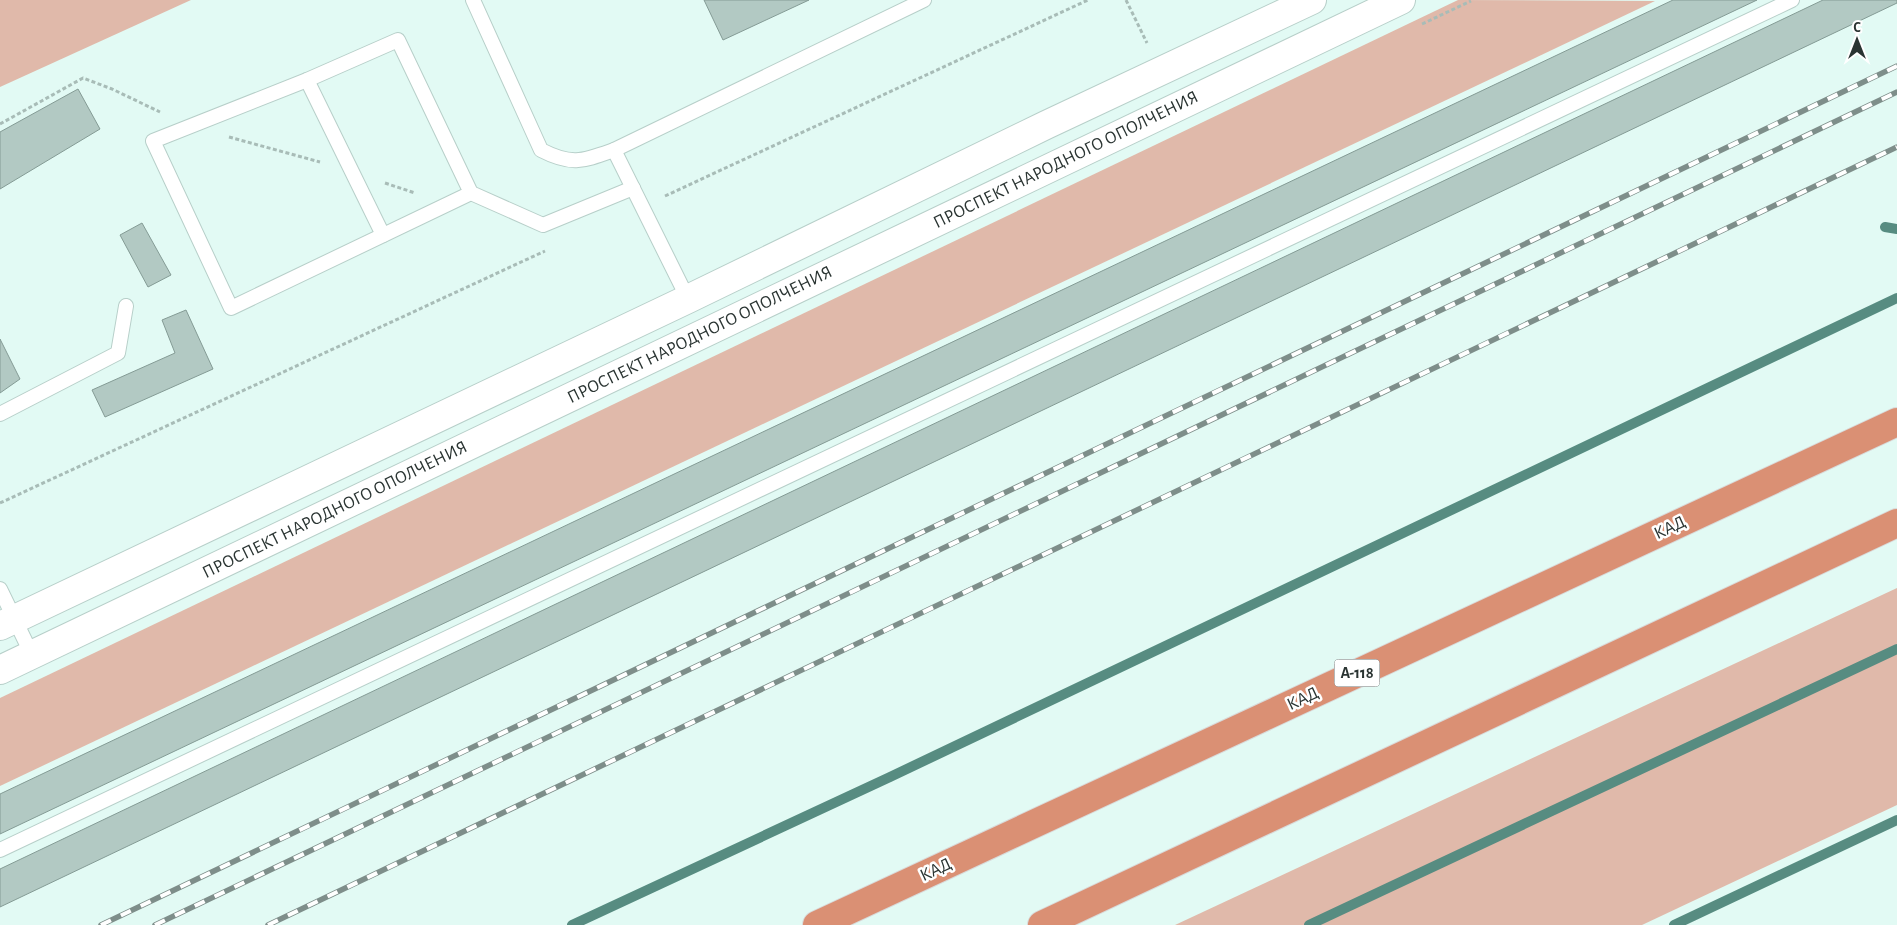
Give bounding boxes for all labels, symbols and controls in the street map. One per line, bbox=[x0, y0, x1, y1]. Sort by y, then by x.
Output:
north arrow bbox=[1832, 15, 1882, 65]
text: С bbox=[1853, 21, 1861, 35]
street label: ПРОСПЕКТ НАРОДНОГО ОПОЛЧЕНИЯ bbox=[931, 88, 1201, 232]
street label: ПРОСПЕКТ НАРОДНОГО ОПОЛЧЕНИЯ bbox=[565, 263, 835, 407]
street label: ПРОСПЕКТ НАРОДНОГО ОПОЛЧЕНИЯ bbox=[200, 438, 470, 582]
street label: КАД bbox=[1651, 513, 1689, 543]
road number: А-118 bbox=[1334, 660, 1380, 686]
street label: КАД bbox=[1284, 684, 1322, 714]
street label: КАД bbox=[917, 855, 955, 885]

